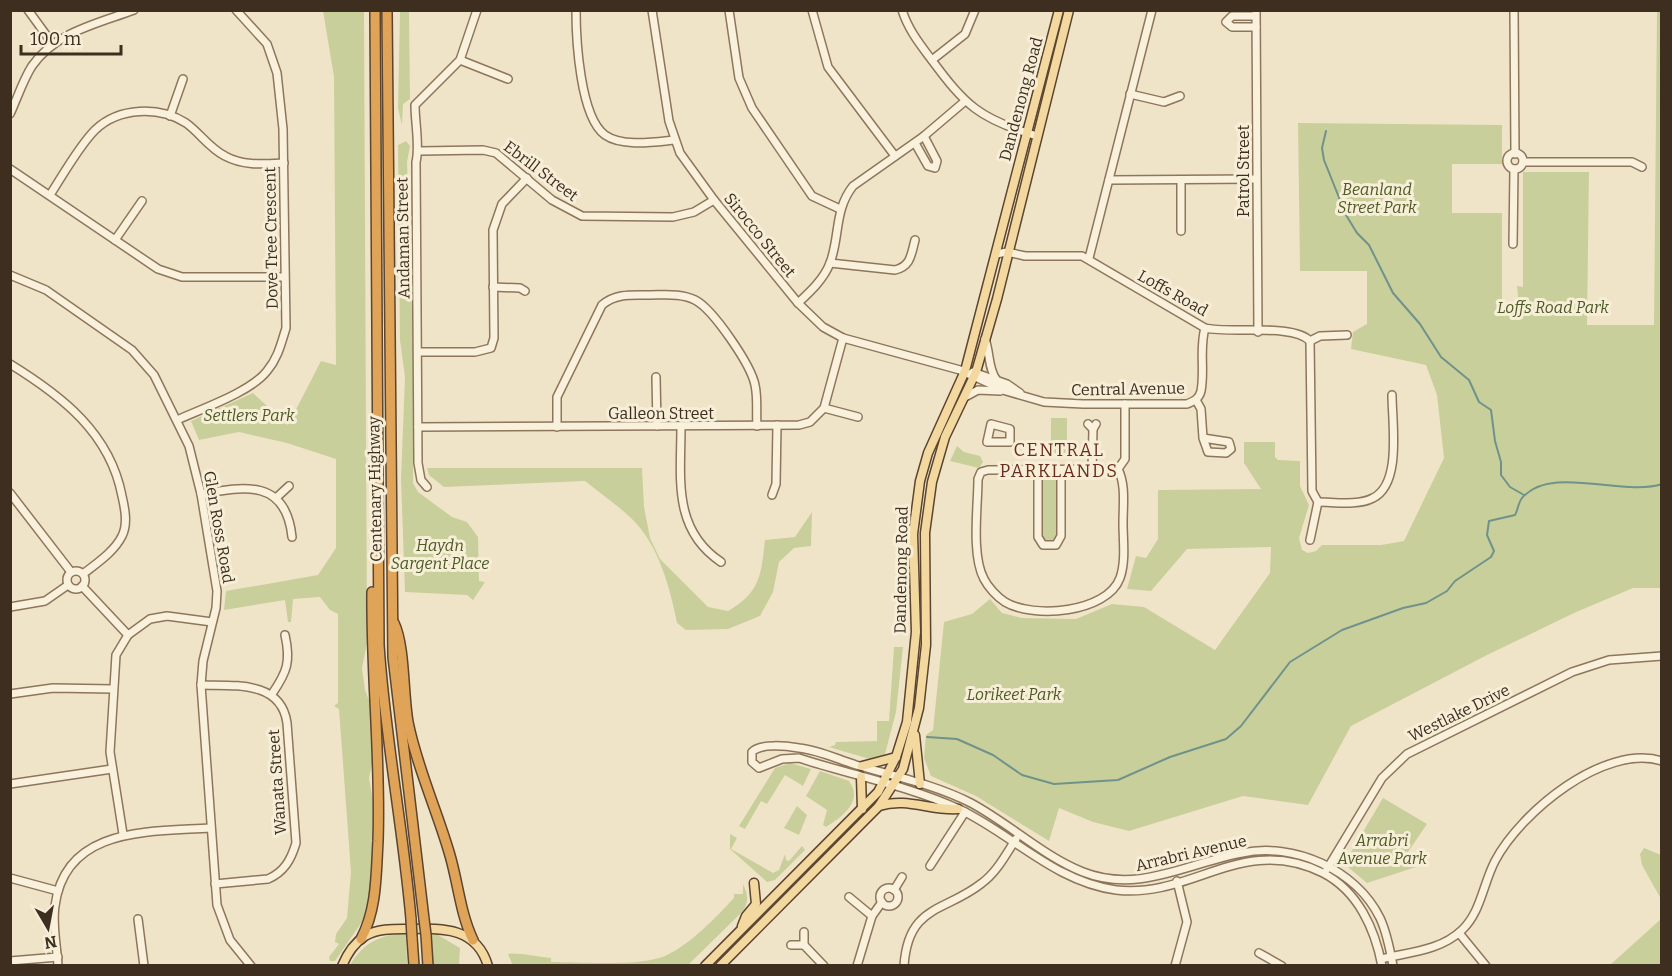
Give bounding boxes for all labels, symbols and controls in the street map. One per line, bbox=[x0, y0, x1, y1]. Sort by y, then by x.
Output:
scale bar bbox=[21, 18, 122, 56]
text: 100 m bbox=[30, 28, 81, 50]
street label: Dandenong Road bbox=[995, 34, 1047, 163]
street label: Patrol Street bbox=[1234, 125, 1253, 217]
street label: Ebrill Street bbox=[500, 137, 582, 205]
street label: Dove Tree Crescent bbox=[260, 166, 282, 309]
street label: Andaman Street bbox=[392, 177, 414, 299]
park label: Beanland Street Park bbox=[1337, 180, 1417, 217]
street label: Sirocco Street bbox=[720, 189, 800, 281]
street label: Loffs Road bbox=[1135, 266, 1212, 320]
park label: Loffs Road Park bbox=[1497, 298, 1609, 317]
street label: Central Avenue bbox=[1071, 379, 1185, 399]
street label: Galleon Street bbox=[608, 404, 714, 423]
park label: Settlers Park bbox=[203, 406, 295, 425]
street label: Centenary Highway bbox=[364, 415, 386, 562]
district label: CENTRAL PARKLANDS bbox=[999, 439, 1119, 482]
street label: Glen Ross Road bbox=[200, 469, 238, 585]
street label: Dandenong Road bbox=[890, 506, 912, 634]
park label: Haydn Sargent Place bbox=[391, 536, 489, 573]
street label: Westlake Drive bbox=[1405, 680, 1513, 746]
park label: Lorikeet Park bbox=[967, 685, 1062, 704]
street label: Wanata Street bbox=[264, 729, 290, 835]
street label: Arrabri Avenue bbox=[1134, 831, 1248, 875]
park label: Arrabri Avenue Park bbox=[1336, 831, 1427, 868]
north arrow bbox=[18, 898, 78, 958]
text: N bbox=[43, 932, 58, 953]

